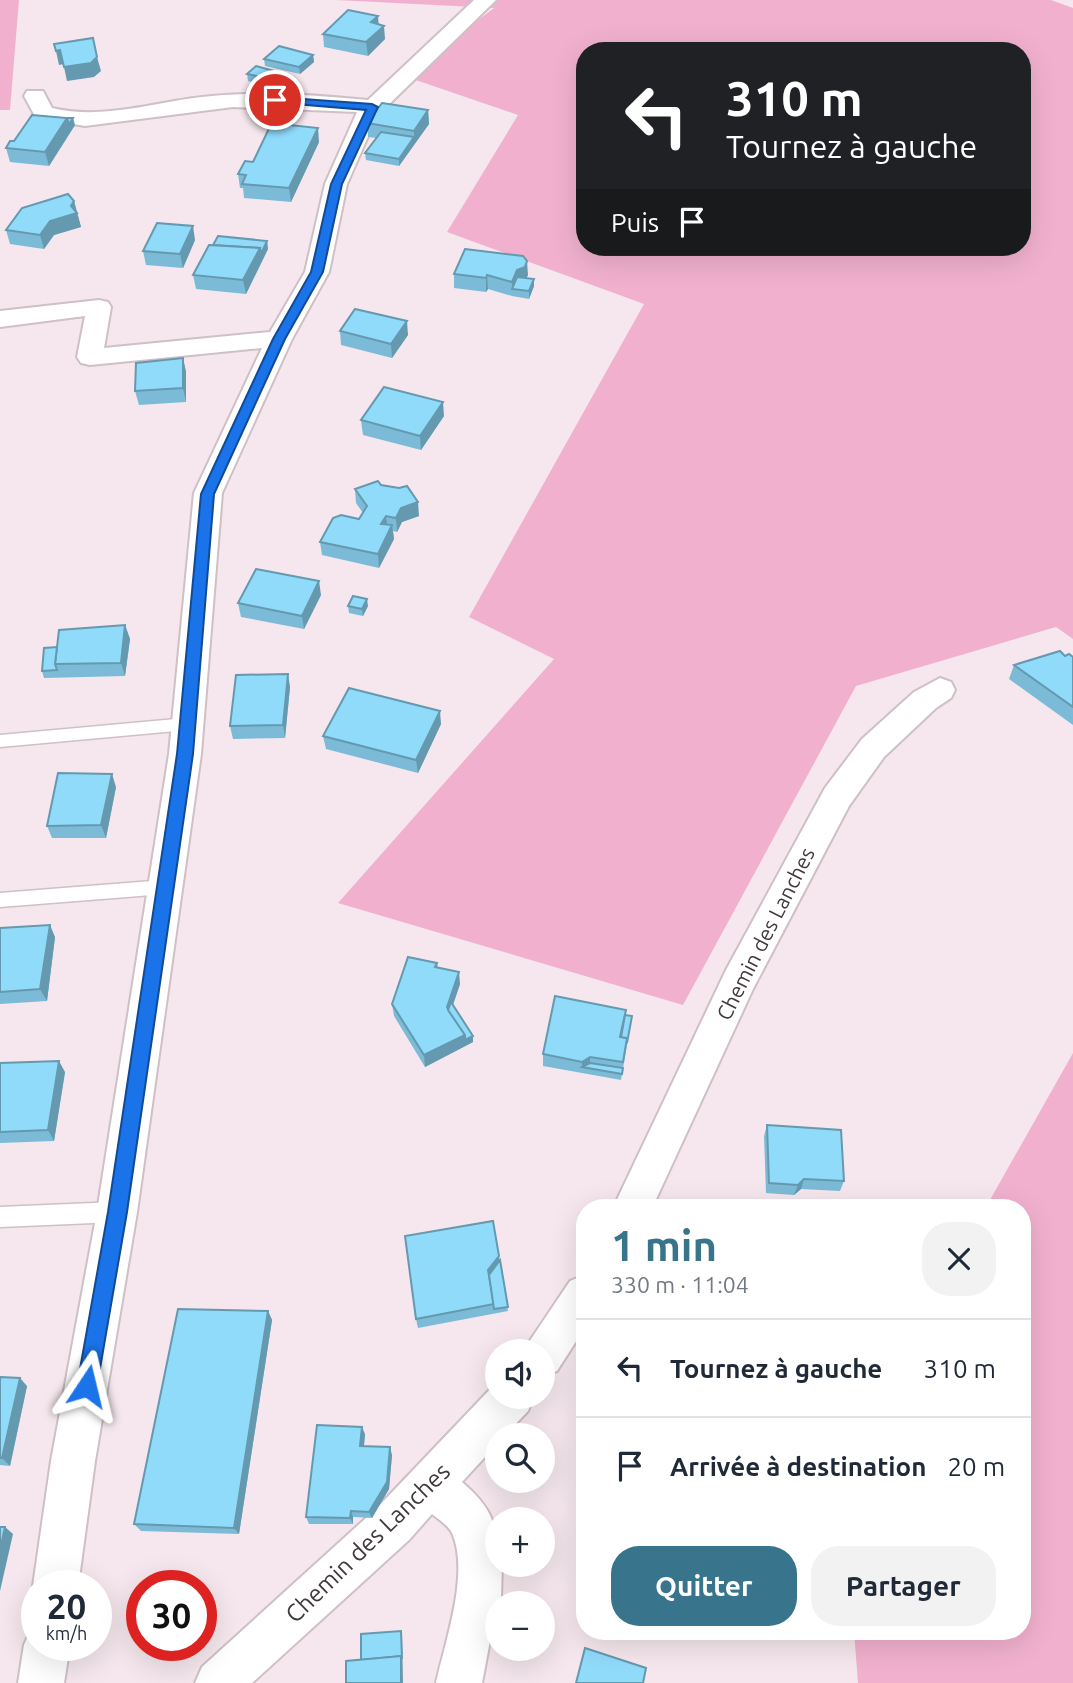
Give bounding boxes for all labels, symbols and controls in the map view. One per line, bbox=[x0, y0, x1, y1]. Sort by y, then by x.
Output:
pin bbox=[245, 70, 305, 130]
icon: left bbox=[611, 70, 702, 161]
text: 310 m bbox=[726, 70, 863, 125]
icon: arrive bbox=[256, 81, 294, 119]
text: Tournez à gauche bbox=[726, 128, 977, 164]
icon: arrive bbox=[673, 203, 711, 241]
text: Puis bbox=[611, 208, 659, 237]
street label: Chemin des Lanches bbox=[711, 843, 819, 1024]
text: 1 min bbox=[611, 1222, 717, 1269]
button: close bbox=[922, 1222, 996, 1296]
text: 330 m · 11:04 bbox=[611, 1272, 749, 1297]
map controls bbox=[485, 1339, 555, 1661]
button: sound bbox=[485, 1339, 555, 1409]
position arrow bbox=[50, 1349, 124, 1423]
icon: left bbox=[611, 1349, 649, 1387]
text: Tournez à gauche bbox=[670, 1354, 882, 1383]
text: 310 m bbox=[924, 1354, 996, 1383]
button: search bbox=[485, 1423, 555, 1493]
icon: arrive bbox=[611, 1447, 649, 1485]
text: Arrivée à destination bbox=[670, 1452, 926, 1481]
text: 20 m bbox=[947, 1452, 1005, 1481]
street label: Chemin des Lanches bbox=[280, 1457, 455, 1628]
button: + bbox=[485, 1507, 555, 1577]
button: Quitter bbox=[611, 1546, 797, 1626]
button: Partager bbox=[811, 1546, 996, 1626]
speed limit sign: 30 bbox=[126, 1570, 217, 1661]
text: 20 bbox=[47, 1586, 86, 1626]
button: − bbox=[485, 1591, 555, 1661]
text: km/h bbox=[46, 1623, 87, 1643]

